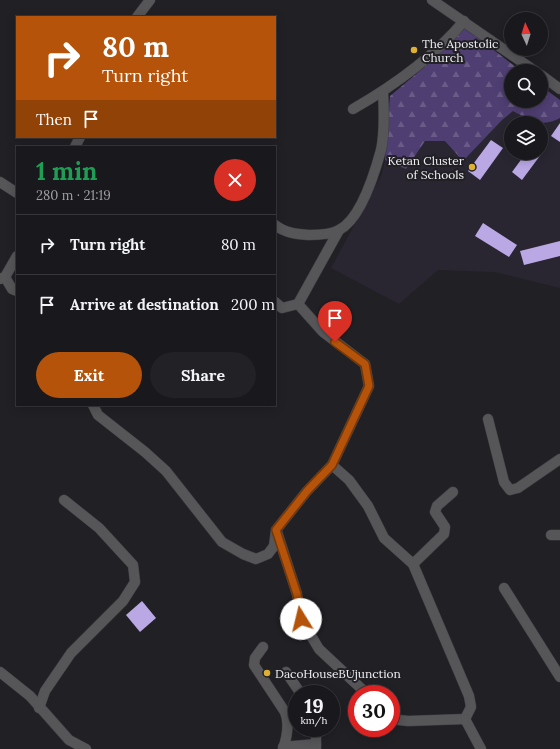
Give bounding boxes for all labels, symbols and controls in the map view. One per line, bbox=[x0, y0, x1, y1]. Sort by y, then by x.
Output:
north arrow bbox=[504, 12, 548, 56]
map controls bbox=[504, 12, 548, 160]
text: 80 m bbox=[102, 29, 169, 65]
icon: right bbox=[36, 32, 88, 84]
place label: The Apostolic Church bbox=[422, 36, 498, 65]
marker: The Apostolic Church bbox=[409, 45, 419, 55]
text: Turn right bbox=[102, 64, 188, 87]
button: search bbox=[504, 64, 548, 108]
icon: arrive bbox=[80, 108, 102, 130]
text: Then bbox=[36, 110, 72, 129]
button: layers bbox=[504, 116, 548, 160]
place label: Ketan Cluster of Schools bbox=[388, 153, 465, 182]
text: 1 min bbox=[36, 156, 97, 187]
button: close bbox=[214, 159, 256, 201]
marker: Ketan Cluster of Schools bbox=[467, 162, 477, 172]
text: 280 m · 21:19 bbox=[36, 187, 111, 204]
icon: right bbox=[36, 234, 58, 256]
text: Turn right bbox=[70, 235, 146, 254]
text: 80 m bbox=[221, 235, 256, 254]
icon: arrive bbox=[36, 294, 58, 316]
text: Arrive at destination bbox=[70, 295, 219, 314]
text: 200 m bbox=[231, 295, 275, 314]
pin bbox=[318, 301, 352, 342]
icon: arrive bbox=[324, 307, 346, 329]
button: Exit bbox=[36, 352, 142, 398]
button: Share bbox=[150, 352, 256, 398]
position arrow bbox=[280, 598, 322, 640]
place label: DacoHouseBUjunction bbox=[275, 666, 401, 681]
marker: DacoHouseBUjunction bbox=[262, 668, 272, 678]
speed limit sign: 30 bbox=[348, 685, 400, 737]
text: 19 bbox=[304, 693, 324, 718]
text: km/h bbox=[300, 714, 328, 727]

